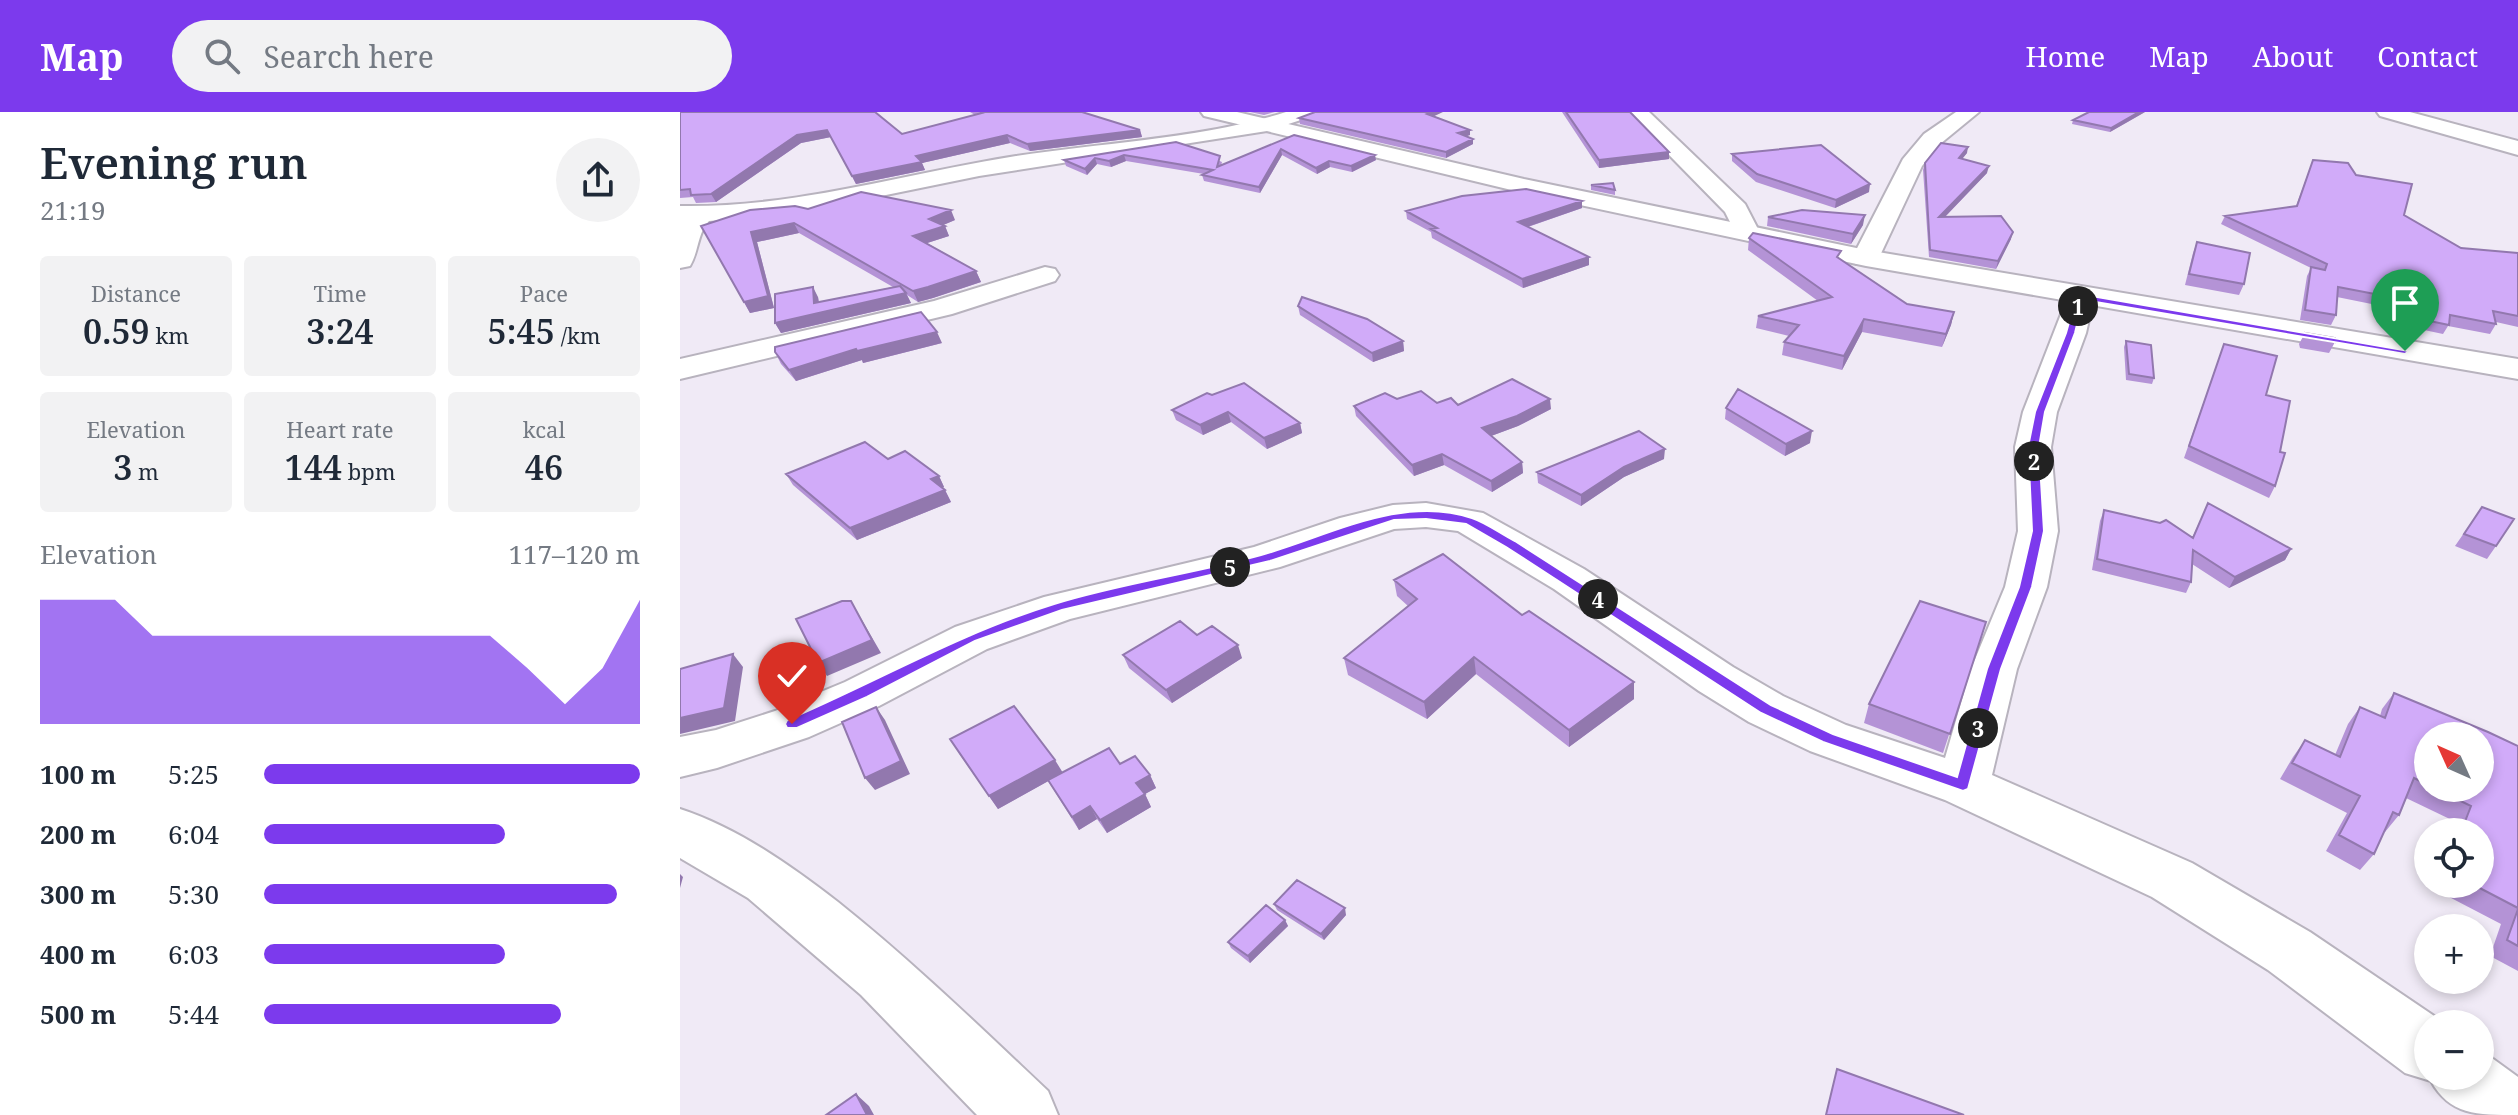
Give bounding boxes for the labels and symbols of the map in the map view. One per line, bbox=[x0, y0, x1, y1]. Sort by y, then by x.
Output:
pin bbox=[2371, 269, 2439, 351]
pin: 1 bbox=[2058, 286, 2098, 326]
pin: 2 bbox=[2014, 441, 2054, 481]
pin: 5 bbox=[1210, 547, 1250, 587]
pin: 4 bbox=[1578, 579, 1618, 619]
pin bbox=[758, 642, 826, 724]
pin: 3 bbox=[1958, 708, 1998, 748]
north arrow bbox=[2414, 722, 2494, 802]

